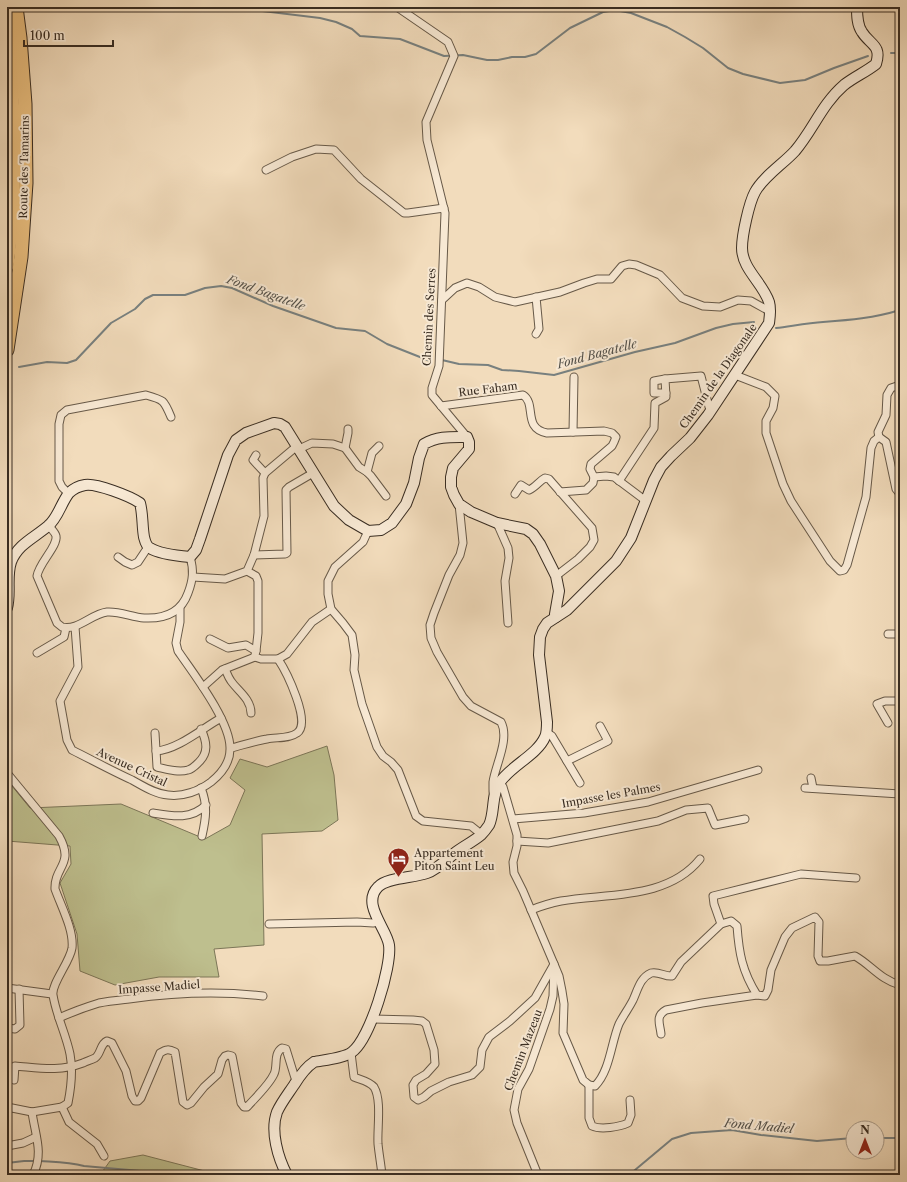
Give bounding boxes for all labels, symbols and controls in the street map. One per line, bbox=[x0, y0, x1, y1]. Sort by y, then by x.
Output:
scale bar bbox=[24, 22, 113, 48]
text: 100 m bbox=[30, 28, 65, 43]
street label: Route des Tamarins bbox=[16, 115, 32, 219]
street label: Chemin des Serres bbox=[419, 267, 439, 366]
water label: Fond Bagatelle bbox=[224, 271, 308, 314]
street label: Chemin de la Diagonale bbox=[676, 321, 760, 431]
water label: Fond Bagatelle bbox=[554, 335, 640, 372]
street label: Rue Faham bbox=[458, 378, 519, 400]
street label: Avenue Cristal bbox=[94, 744, 170, 790]
street label: Impasse les Palmes bbox=[560, 779, 662, 811]
hotel icon: Appartement Piton Saint Leu bbox=[385, 846, 411, 879]
place label: Appartement Piton Saint Leu bbox=[413, 846, 495, 873]
street label: Impasse Madiel bbox=[118, 977, 201, 997]
street label: Chemin Mazeau bbox=[501, 1007, 545, 1093]
water label: Fond Madiel bbox=[723, 1115, 795, 1136]
north arrow bbox=[845, 1120, 885, 1160]
text: N bbox=[860, 1123, 870, 1137]

